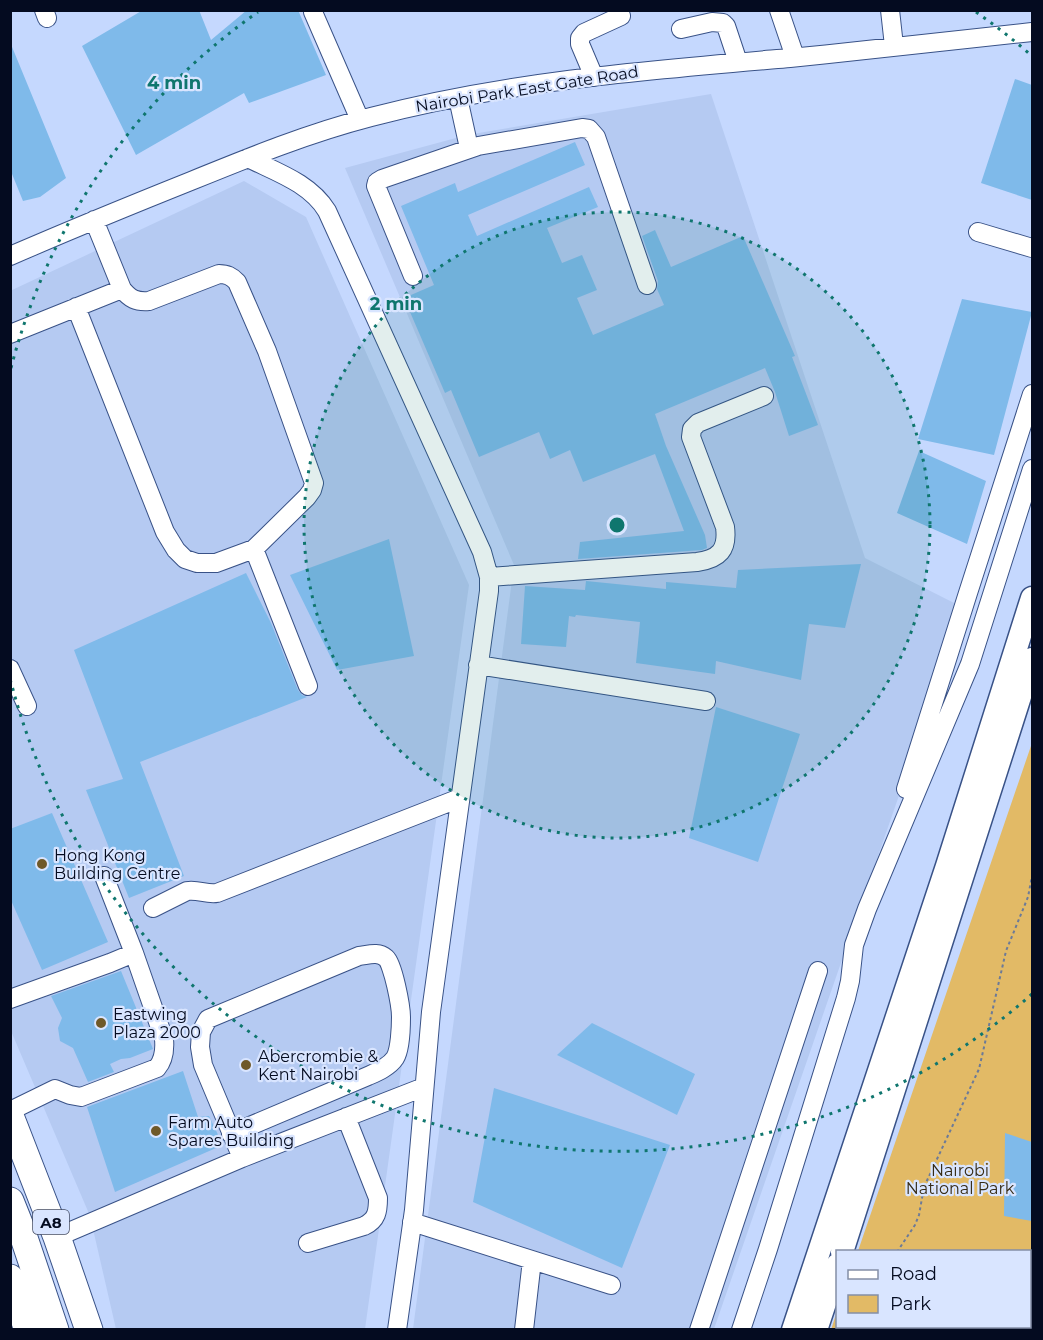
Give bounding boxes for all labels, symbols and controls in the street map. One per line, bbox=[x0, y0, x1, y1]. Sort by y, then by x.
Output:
street label: Nairobi Park East Gate Road bbox=[414, 62, 640, 116]
text: 4 min bbox=[147, 72, 201, 94]
text: 2 min bbox=[370, 293, 422, 315]
centre of rings bbox=[607, 515, 627, 535]
place label: Hong Kong Building Centre bbox=[54, 846, 180, 883]
marker: Hong Kong Building Centre bbox=[35, 857, 49, 871]
place label: Eastwing Plaza 2000 bbox=[113, 1005, 201, 1042]
marker: Eastwing Plaza 2000 bbox=[94, 1016, 108, 1030]
place label: Abercrombie & Kent Nairobi bbox=[258, 1047, 378, 1084]
marker: Abercrombie & Kent Nairobi bbox=[239, 1058, 253, 1072]
place label: Farm Auto Spares Building bbox=[168, 1113, 294, 1150]
marker: Farm Auto Spares Building bbox=[149, 1124, 163, 1138]
park label: Nairobi National Park bbox=[906, 1161, 1015, 1198]
road number: A8 bbox=[33, 1210, 69, 1234]
legend bbox=[836, 1250, 1031, 1328]
text: Road bbox=[890, 1263, 937, 1285]
text: Park bbox=[890, 1293, 931, 1315]

